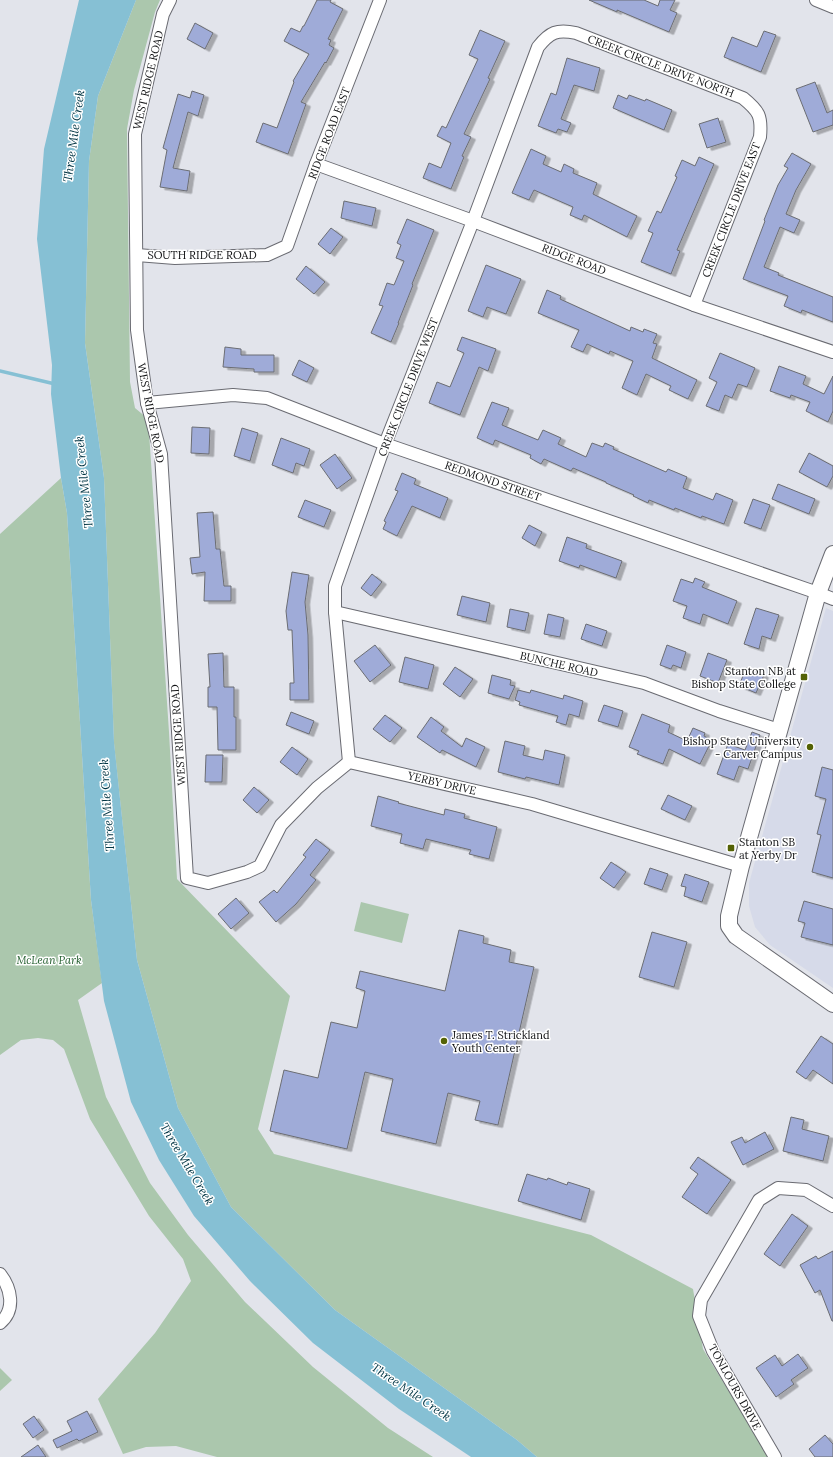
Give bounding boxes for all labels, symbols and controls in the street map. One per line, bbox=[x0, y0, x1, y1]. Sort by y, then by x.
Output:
street label: WEST RIDGE ROAD bbox=[130, 29, 166, 131]
street label: CREEK CIRCLE DRIVE NORTH bbox=[586, 32, 736, 100]
street label: RIDGE ROAD EAST bbox=[305, 85, 353, 181]
water label: Three Mile Creek bbox=[60, 89, 87, 183]
street label: CREEK CIRCLE DRIVE EAST bbox=[699, 141, 763, 279]
street label: RIDGE ROAD bbox=[540, 240, 608, 278]
street label: SOUTH RIDGE ROAD bbox=[147, 248, 257, 262]
street label: CREEK CIRCLE DRIVE WEST bbox=[375, 316, 441, 458]
street label: WEST RIDGE ROAD bbox=[134, 362, 168, 464]
water label: Three Mile Creek bbox=[71, 435, 96, 529]
street label: REDMOND STREET bbox=[443, 458, 543, 504]
street label: BUNCHE ROAD bbox=[518, 648, 600, 680]
place label: Stanton NB at Bishop State College bbox=[691, 664, 797, 691]
marker: Stanton NB at Bishop State College bbox=[799, 672, 809, 682]
street label: WEST RIDGE ROAD bbox=[167, 684, 189, 786]
place label: Bishop State University - Carver Campus bbox=[683, 734, 802, 761]
marker: Bishop State University - Carver Campus bbox=[805, 742, 815, 752]
water label: Three Mile Creek bbox=[96, 758, 117, 852]
street label: YERBY DRIVE bbox=[405, 768, 478, 798]
place label: Stanton SB at Yerby Dr bbox=[739, 835, 797, 862]
marker: Stanton SB at Yerby Dr bbox=[726, 843, 736, 853]
park label: McLean Park bbox=[16, 953, 82, 967]
place label: James T. Strickland Youth Center bbox=[451, 1028, 550, 1055]
marker: James T. Strickland Youth Center bbox=[439, 1036, 449, 1046]
water label: Three Mile Creek bbox=[157, 1120, 218, 1207]
street label: TONLOURS DRIVE bbox=[706, 1342, 764, 1432]
water label: Three Mile Creek bbox=[369, 1359, 454, 1424]

